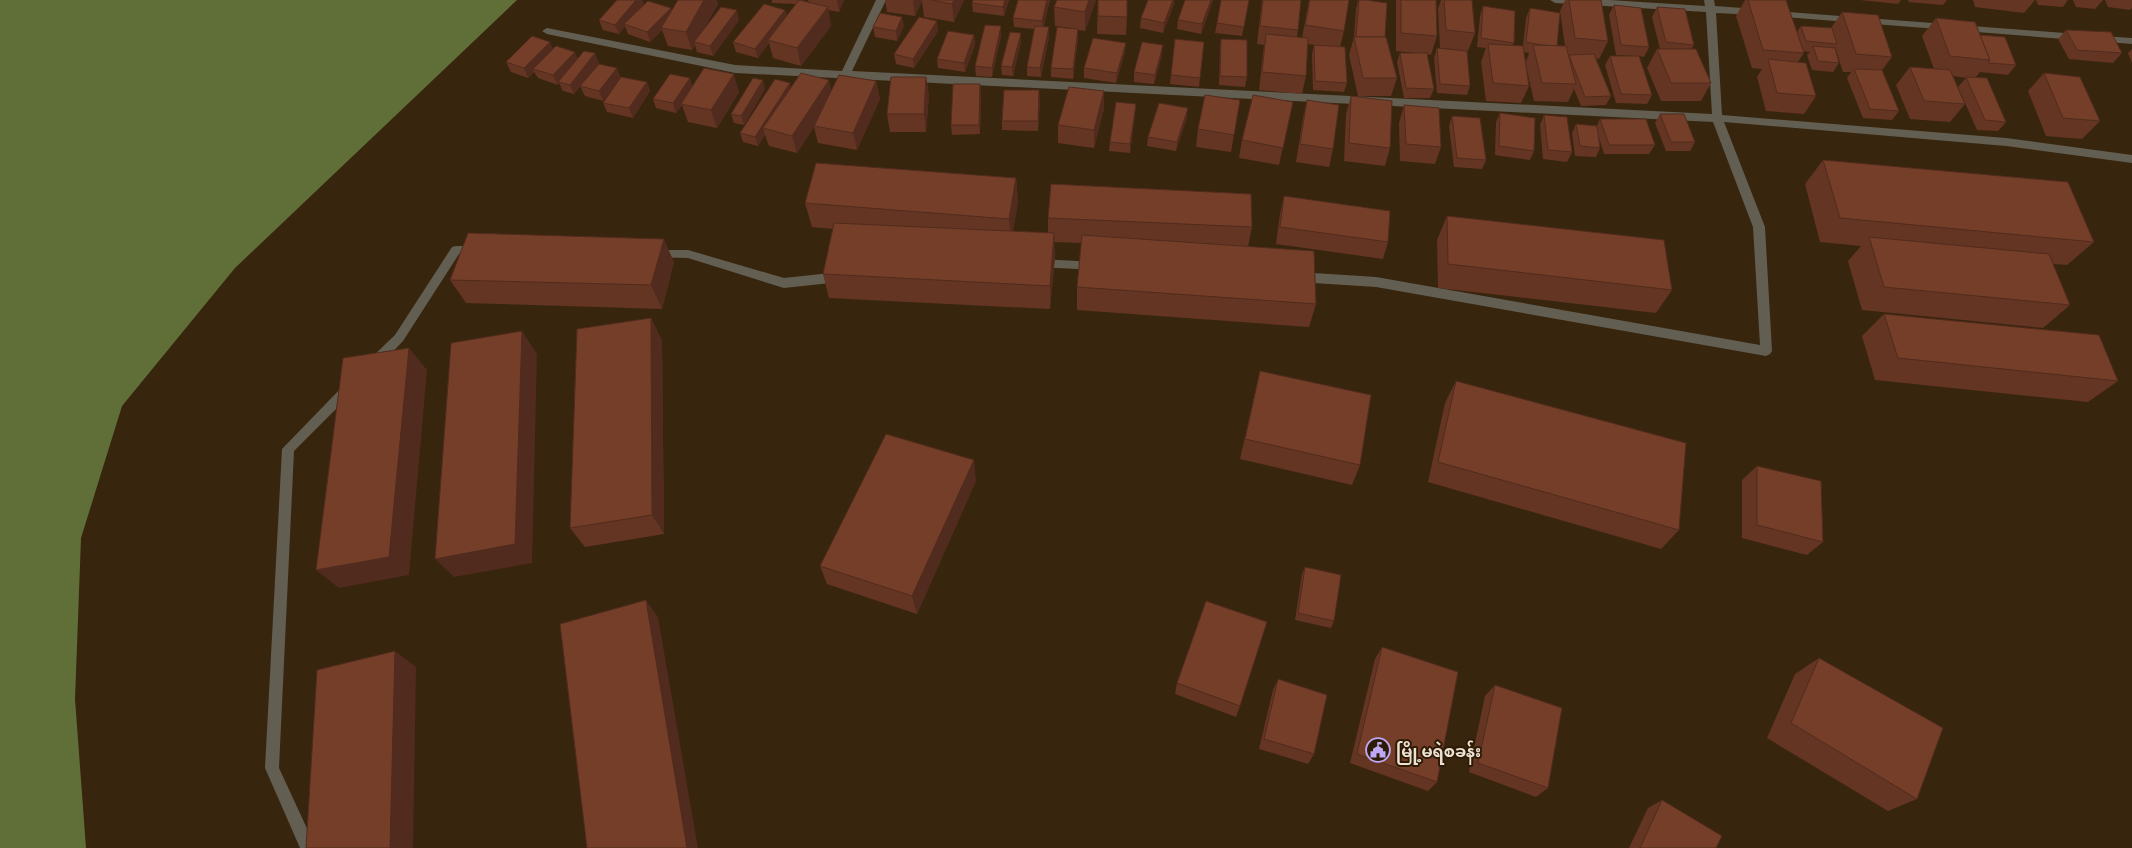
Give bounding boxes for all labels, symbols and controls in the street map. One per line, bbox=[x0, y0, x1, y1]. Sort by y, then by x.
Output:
public building icon: မြို့မရဲစခန်း bbox=[1365, 737, 1391, 763]
place label: မြို့မရဲစခန်း bbox=[1396, 740, 1481, 765]

